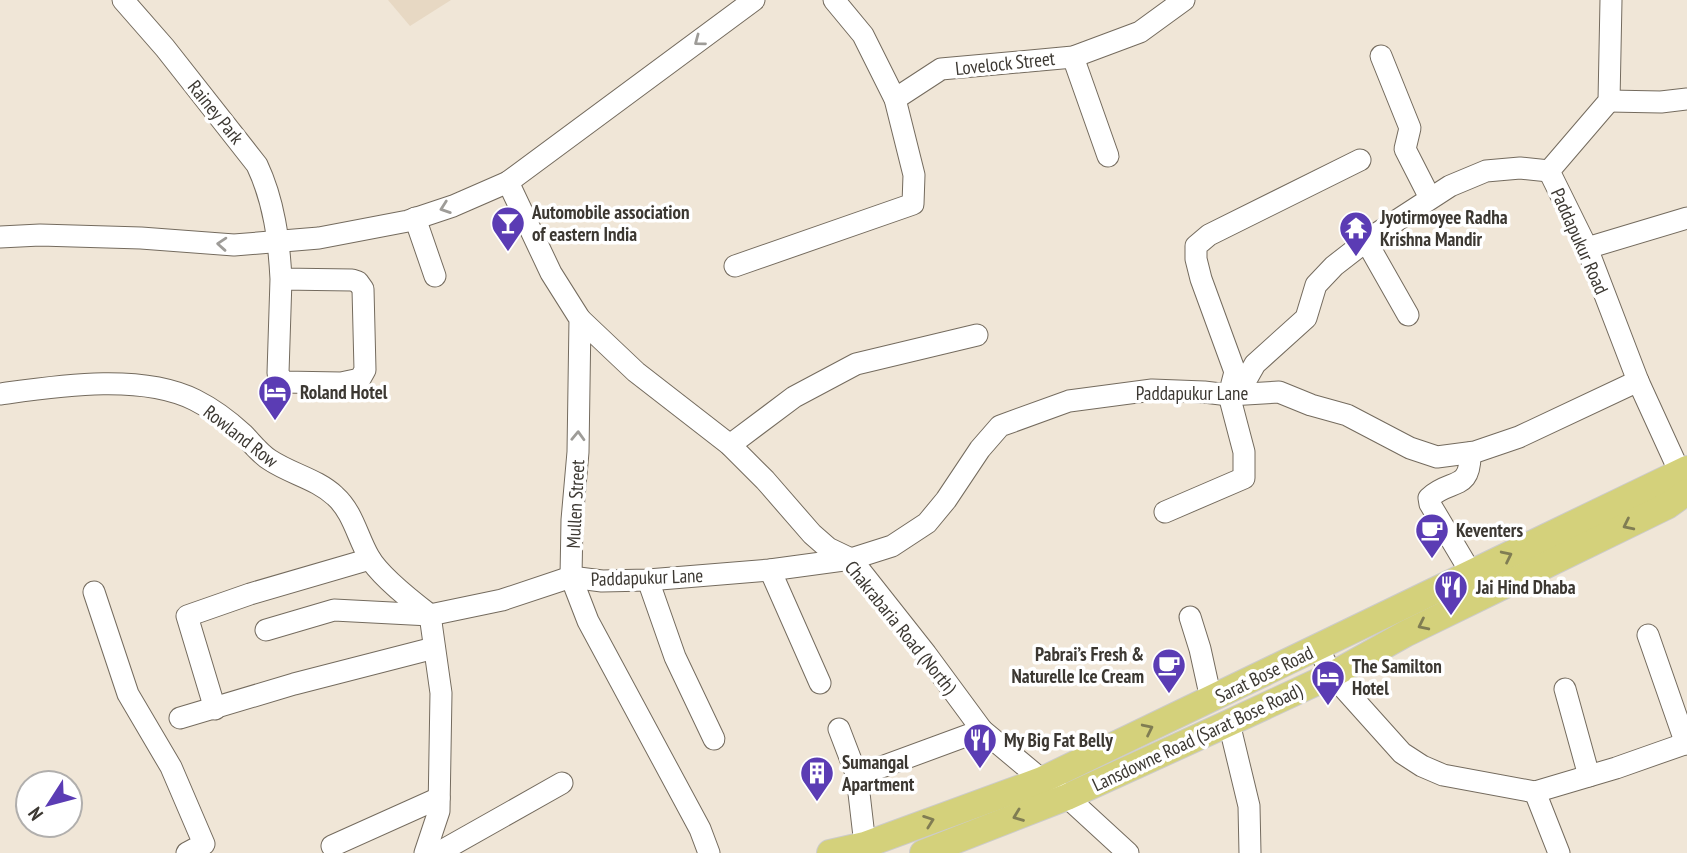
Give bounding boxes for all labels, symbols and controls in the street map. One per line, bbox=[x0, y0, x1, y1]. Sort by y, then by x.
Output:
one-way arrow bbox=[694, 32, 707, 45]
street label: Lovelock Street bbox=[954, 46, 1057, 80]
street label: Rainey Park bbox=[183, 75, 249, 149]
street label: Paddapukur Road bbox=[1546, 184, 1614, 298]
one-way arrow bbox=[440, 200, 452, 214]
place label: Automobile association of eastern India bbox=[531, 200, 690, 246]
bar icon: Automobile association of eastern India bbox=[489, 204, 527, 253]
place label: Jyotirmoyee Radha Krishna Mandir bbox=[1379, 205, 1508, 251]
temple icon: Jyotirmoyee Radha Krishna Mandir bbox=[1337, 209, 1375, 258]
one-way arrow bbox=[216, 237, 227, 252]
hotel icon: Roland Hotel bbox=[256, 373, 294, 422]
place label: Roland Hotel bbox=[300, 380, 388, 404]
street label: Paddapukur Lane bbox=[1136, 381, 1248, 405]
street label: Rowland Row bbox=[199, 399, 284, 473]
one-way arrow bbox=[571, 430, 586, 441]
street label: Mullen Street bbox=[561, 458, 589, 549]
cafe icon: Keventers bbox=[1413, 511, 1451, 560]
one-way arrow bbox=[1623, 517, 1635, 531]
place label: Keventers bbox=[1456, 518, 1523, 542]
one-way arrow bbox=[1500, 550, 1512, 564]
street label: Chakrabaria Road (North) bbox=[840, 555, 962, 699]
street label: Paddapukur Lane bbox=[590, 563, 704, 591]
restaurant icon: Jai Hind Dhaba bbox=[1432, 568, 1470, 617]
place label: Jai Hind Dhaba bbox=[1475, 575, 1576, 599]
one-way arrow bbox=[1418, 617, 1430, 631]
street label: Sarat Bose Road bbox=[1211, 640, 1317, 708]
place label: Pabrai’s Fresh & Naturelle Ice Cream bbox=[1012, 642, 1144, 688]
cafe icon: Pabrai’s Fresh & Naturelle Ice Cream bbox=[1150, 646, 1188, 695]
place label: The Samilton Hotel bbox=[1352, 654, 1442, 700]
hotel icon: The Samilton Hotel bbox=[1309, 658, 1347, 707]
street label: Lansdowne Road (Sarat Bose Road) bbox=[1088, 678, 1306, 796]
restaurant icon: My Big Fat Belly bbox=[961, 721, 999, 770]
one-way arrow bbox=[1141, 724, 1153, 738]
place label: My Big Fat Belly bbox=[1004, 728, 1113, 752]
place label: Sumangal Apartment bbox=[841, 750, 915, 796]
building icon: Sumangal Apartment bbox=[798, 754, 836, 803]
north arrow bbox=[14, 769, 84, 839]
text: N bbox=[23, 803, 48, 825]
one-way arrow bbox=[1013, 808, 1025, 822]
one-way arrow bbox=[923, 816, 935, 830]

